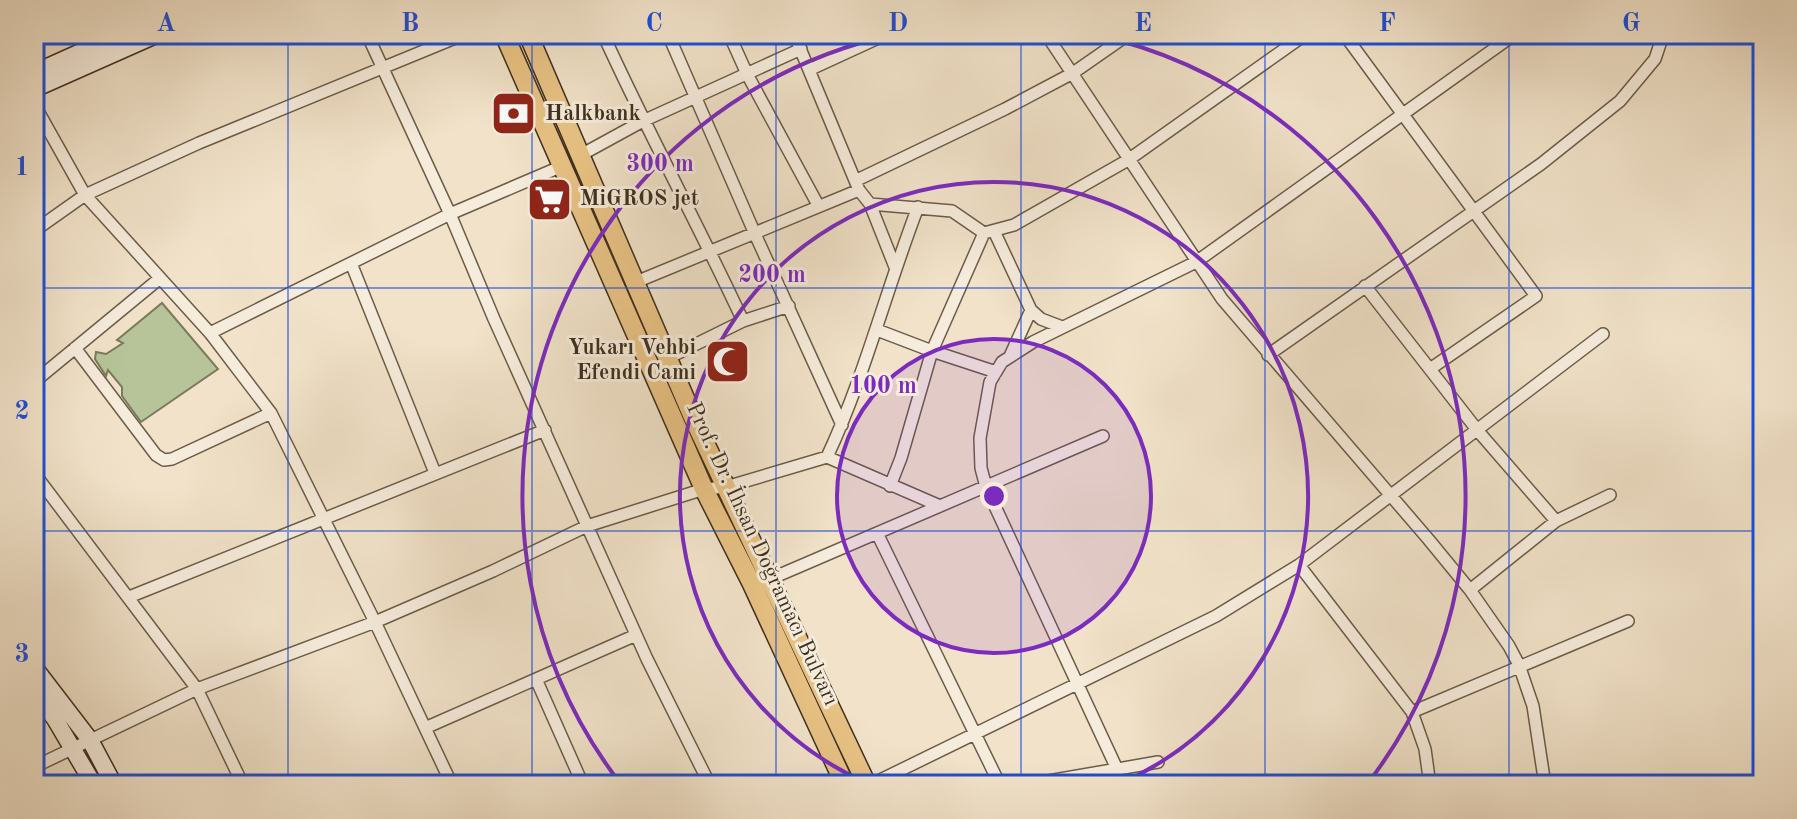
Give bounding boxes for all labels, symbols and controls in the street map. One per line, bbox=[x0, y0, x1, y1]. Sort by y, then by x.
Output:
text: A bbox=[156, 11, 176, 37]
text: B bbox=[401, 11, 419, 37]
text: C bbox=[645, 11, 663, 37]
text: D bbox=[888, 11, 908, 37]
text: E bbox=[1134, 11, 1152, 37]
text: F bbox=[1378, 11, 1396, 37]
text: G bbox=[1622, 11, 1640, 37]
bank icon: Halkbank bbox=[490, 90, 538, 138]
place label: Halkbank bbox=[545, 103, 641, 125]
text: 300 m bbox=[626, 153, 694, 177]
text: 1 bbox=[14, 155, 30, 181]
supermarket icon: MiGROS jet bbox=[525, 175, 573, 223]
place label: MiGROS jet bbox=[580, 188, 699, 210]
text: 200 m bbox=[738, 264, 806, 288]
place label: Yukarı Vehbi Efendi Cami bbox=[568, 337, 696, 384]
mosque icon: Yukarı Vehbi Efendi Cami bbox=[703, 337, 751, 385]
text: 100 m bbox=[849, 375, 917, 399]
street label: Prof. Dr. İhsan Doğramacı Bulvarı bbox=[682, 398, 845, 709]
text: 2 bbox=[14, 399, 30, 425]
centre of rings bbox=[980, 482, 1008, 510]
text: 3 bbox=[14, 642, 30, 668]

